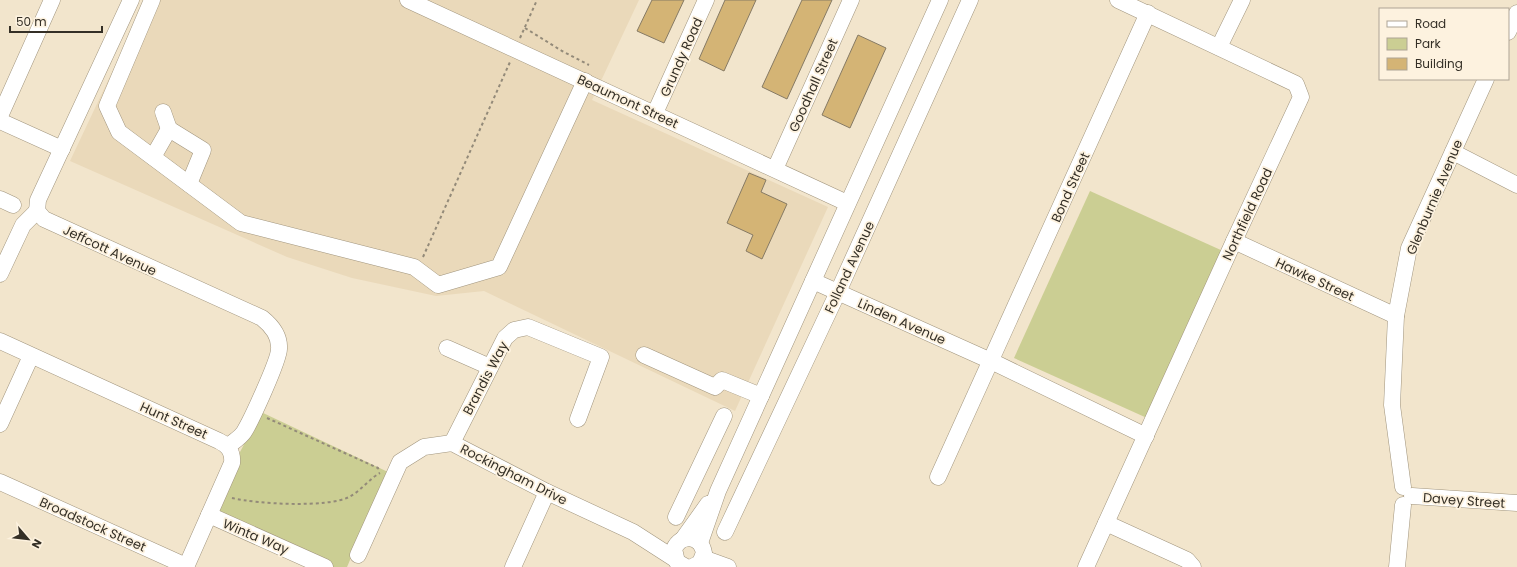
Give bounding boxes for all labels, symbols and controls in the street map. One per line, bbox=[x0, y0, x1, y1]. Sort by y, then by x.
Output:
scale bar bbox=[10, 8, 102, 34]
legend bbox=[1379, 8, 1509, 80]
text: 50 m bbox=[16, 13, 47, 30]
street label: Grundy Road bbox=[655, 15, 707, 100]
text: Road bbox=[1415, 15, 1446, 32]
street label: Goodhall Street bbox=[784, 35, 843, 135]
text: Park bbox=[1415, 35, 1442, 52]
text: Building bbox=[1415, 55, 1463, 72]
street label: Beaumont Street bbox=[574, 70, 682, 133]
street label: Glenburnie Avenue bbox=[1402, 137, 1467, 258]
street label: Bond Street bbox=[1047, 149, 1094, 225]
street label: Northfield Road bbox=[1218, 165, 1277, 264]
street label: Folland Avenue bbox=[820, 218, 879, 316]
street label: Jeffcott Avenue bbox=[60, 220, 160, 281]
street label: Hawke Street bbox=[1272, 253, 1357, 306]
street label: Linden Avenue bbox=[855, 294, 949, 349]
street label: Brandis Way bbox=[458, 337, 513, 418]
street label: Hunt Street bbox=[137, 397, 211, 444]
street label: Rockingham Drive bbox=[457, 439, 571, 510]
street label: Davey Street bbox=[1422, 488, 1506, 513]
street label: Broadstock Street bbox=[37, 492, 149, 557]
street label: Winta Way bbox=[220, 514, 292, 559]
north arrow bbox=[8, 519, 48, 559]
text: N bbox=[28, 536, 46, 551]

